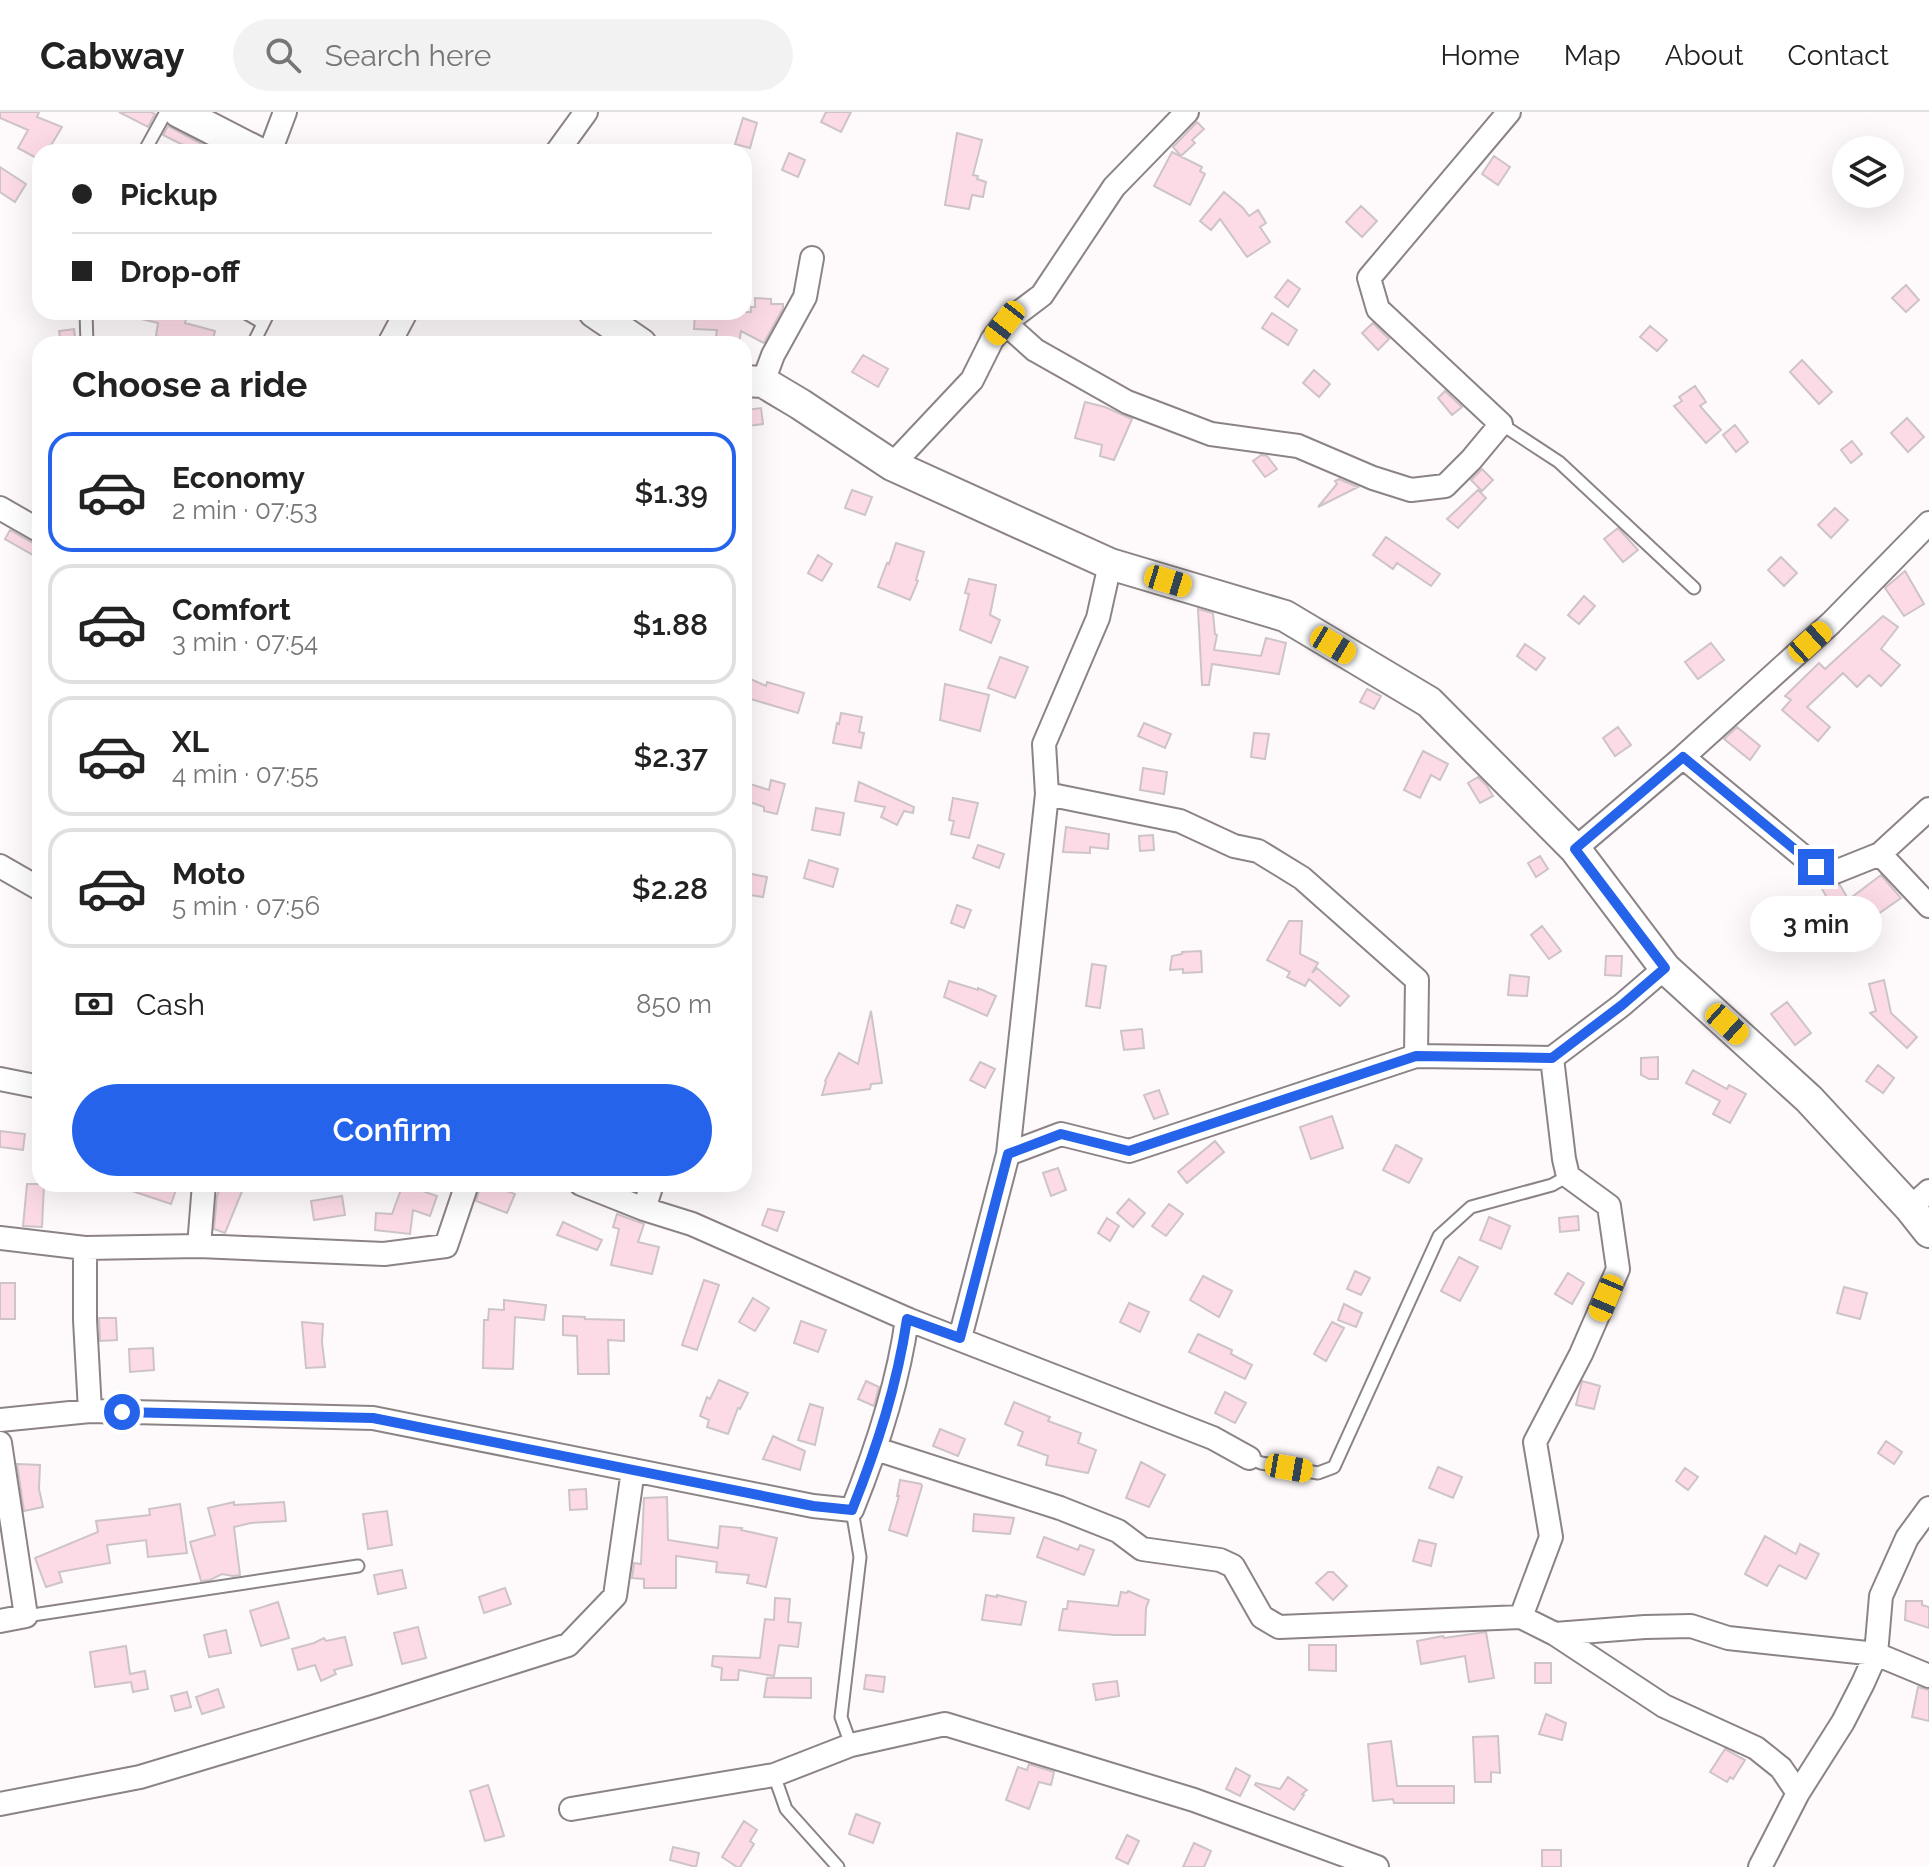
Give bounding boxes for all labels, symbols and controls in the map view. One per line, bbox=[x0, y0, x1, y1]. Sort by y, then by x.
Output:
search box bbox=[233, 19, 793, 91]
text: Cabway bbox=[40, 33, 185, 78]
icon: search bbox=[261, 33, 305, 77]
text: Search here bbox=[325, 38, 491, 73]
text: Home bbox=[1440, 39, 1520, 72]
text: Map bbox=[1564, 39, 1621, 72]
text: About bbox=[1665, 39, 1744, 72]
text: Contact bbox=[1788, 39, 1889, 72]
map controls bbox=[1832, 136, 1904, 208]
button: layers bbox=[1832, 136, 1904, 208]
text: Pickup bbox=[120, 177, 218, 212]
text: Drop-off bbox=[120, 254, 240, 289]
car bbox=[981, 297, 1029, 349]
text: Choose a ride bbox=[72, 363, 307, 405]
icon: car bbox=[76, 456, 148, 528]
text: Economy bbox=[172, 460, 305, 495]
text: $1.39 bbox=[635, 475, 708, 510]
text: 2 min · 07:53 bbox=[172, 495, 318, 525]
car bbox=[1142, 563, 1194, 599]
icon: car bbox=[76, 588, 148, 660]
text: Comfort bbox=[172, 592, 291, 627]
text: $1.88 bbox=[633, 607, 708, 642]
car bbox=[1784, 617, 1836, 667]
car bbox=[1306, 622, 1360, 668]
text: 3 min · 07:54 bbox=[172, 627, 318, 657]
icon: car bbox=[76, 720, 148, 792]
text: XL bbox=[172, 724, 209, 759]
text: $2.37 bbox=[633, 739, 708, 774]
text: 4 min · 07:55 bbox=[172, 759, 319, 789]
route end bbox=[1798, 849, 1834, 885]
icon: car bbox=[76, 852, 148, 924]
text: Moto bbox=[172, 856, 245, 891]
text: $2.28 bbox=[632, 871, 708, 906]
text: 5 min · 07:56 bbox=[172, 891, 320, 921]
callout: 3 min bbox=[1750, 895, 1882, 951]
text: 3 min bbox=[1783, 909, 1849, 939]
icon: cash bbox=[72, 982, 116, 1026]
text: Cash bbox=[136, 987, 205, 1022]
text: 850 m bbox=[636, 989, 712, 1019]
car bbox=[1701, 999, 1753, 1049]
button: Confirm bbox=[72, 1084, 712, 1176]
car bbox=[1586, 1271, 1626, 1325]
route start bbox=[104, 1394, 140, 1430]
car bbox=[1263, 1452, 1315, 1484]

